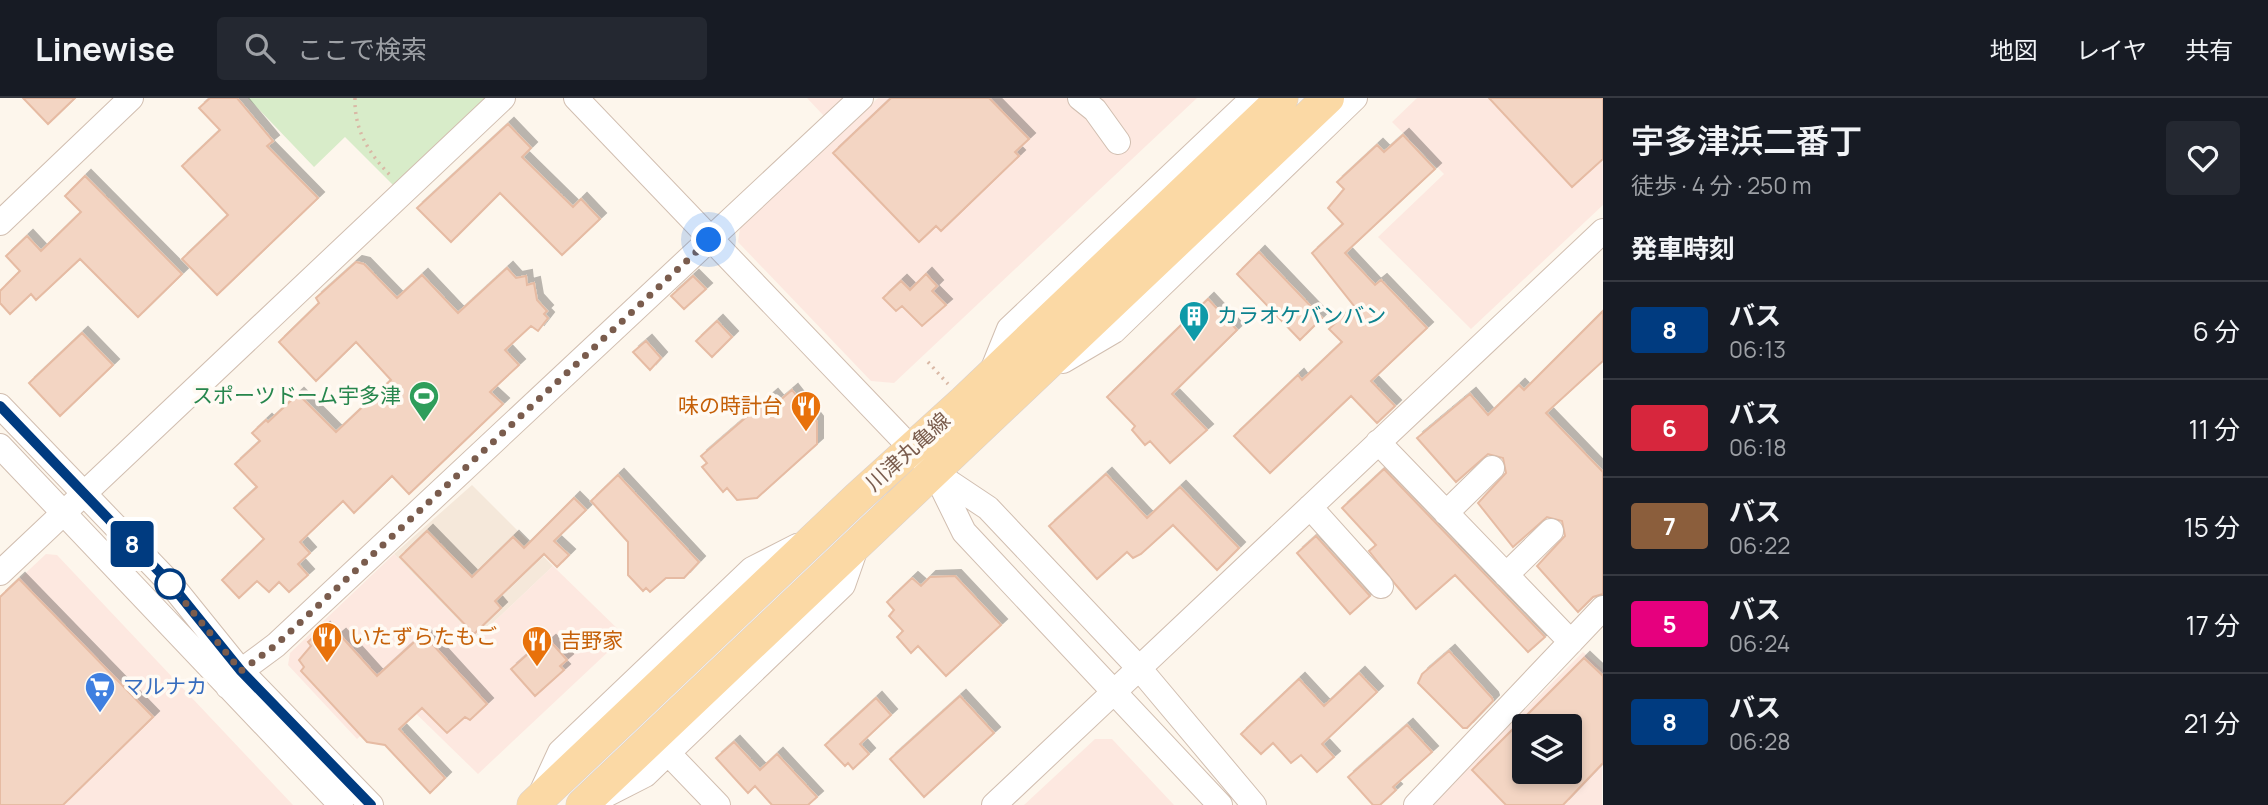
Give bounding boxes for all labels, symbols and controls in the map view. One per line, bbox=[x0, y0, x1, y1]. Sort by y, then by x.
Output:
search box bbox=[217, 17, 707, 80]
text: Linewise bbox=[35, 26, 175, 71]
icon: search bbox=[241, 29, 279, 67]
text: ここで検索 bbox=[297, 31, 427, 67]
text: 地図 bbox=[1990, 33, 2038, 66]
text: レイヤ bbox=[2076, 33, 2147, 66]
text: 共有 bbox=[2185, 33, 2233, 66]
text: 宇多津浜二番丁 bbox=[1631, 118, 1862, 163]
button: heart bbox=[2166, 121, 2240, 195]
text: 徒歩 · 4 分 · 250 m bbox=[1631, 169, 1812, 201]
your location bbox=[691, 222, 726, 257]
text: 発車時刻 bbox=[1631, 230, 1735, 266]
text: バス bbox=[1729, 297, 1781, 333]
building icon: カラオケバンバン bbox=[1177, 299, 1211, 343]
place label: カラオケバンバン bbox=[1217, 301, 1386, 329]
text: 8 bbox=[1662, 313, 1677, 346]
text: 6 分 bbox=[2193, 313, 2240, 349]
text: 06:13 bbox=[1729, 333, 1786, 365]
sports icon: スポーツドーム宇多津 bbox=[407, 379, 441, 423]
place label: スポーツドーム宇多津 bbox=[192, 381, 401, 409]
restaurant icon: 味の時計台 bbox=[789, 389, 823, 433]
place label: 味の時計台 bbox=[678, 391, 783, 419]
text: バス bbox=[1729, 395, 1781, 431]
street label: 川津丸亀線 bbox=[859, 406, 956, 497]
text: 6 bbox=[1662, 411, 1677, 444]
text: 11 分 bbox=[2189, 411, 2240, 447]
text: 06:18 bbox=[1729, 431, 1787, 463]
text: バス bbox=[1729, 493, 1781, 529]
text: 7 bbox=[1663, 509, 1676, 542]
text: 15 分 bbox=[2184, 509, 2240, 545]
line badge: 8 bbox=[109, 521, 155, 567]
text: 8 bbox=[125, 527, 139, 560]
text: 06:22 bbox=[1729, 529, 1790, 561]
unlabelled marker bbox=[155, 569, 185, 599]
text: バス bbox=[1729, 591, 1781, 627]
text: 5 bbox=[1662, 607, 1677, 640]
text: 17 分 bbox=[2186, 607, 2240, 643]
restaurant icon: いたずらたもご bbox=[310, 620, 344, 664]
place label: いたずらたもご bbox=[350, 622, 497, 650]
restaurant icon: 吉野家 bbox=[520, 624, 554, 668]
place label: 吉野家 bbox=[560, 626, 623, 654]
text: 06:24 bbox=[1729, 627, 1790, 659]
supermarket icon: マルナカ bbox=[83, 670, 117, 714]
place label: マルナカ bbox=[123, 672, 207, 700]
text: バス bbox=[1729, 689, 1781, 725]
text: 8 bbox=[1662, 705, 1677, 738]
text: 21 分 bbox=[2184, 705, 2240, 741]
map controls bbox=[1512, 714, 1582, 784]
button: layers bbox=[1512, 714, 1582, 784]
text: 06:28 bbox=[1729, 725, 1791, 757]

